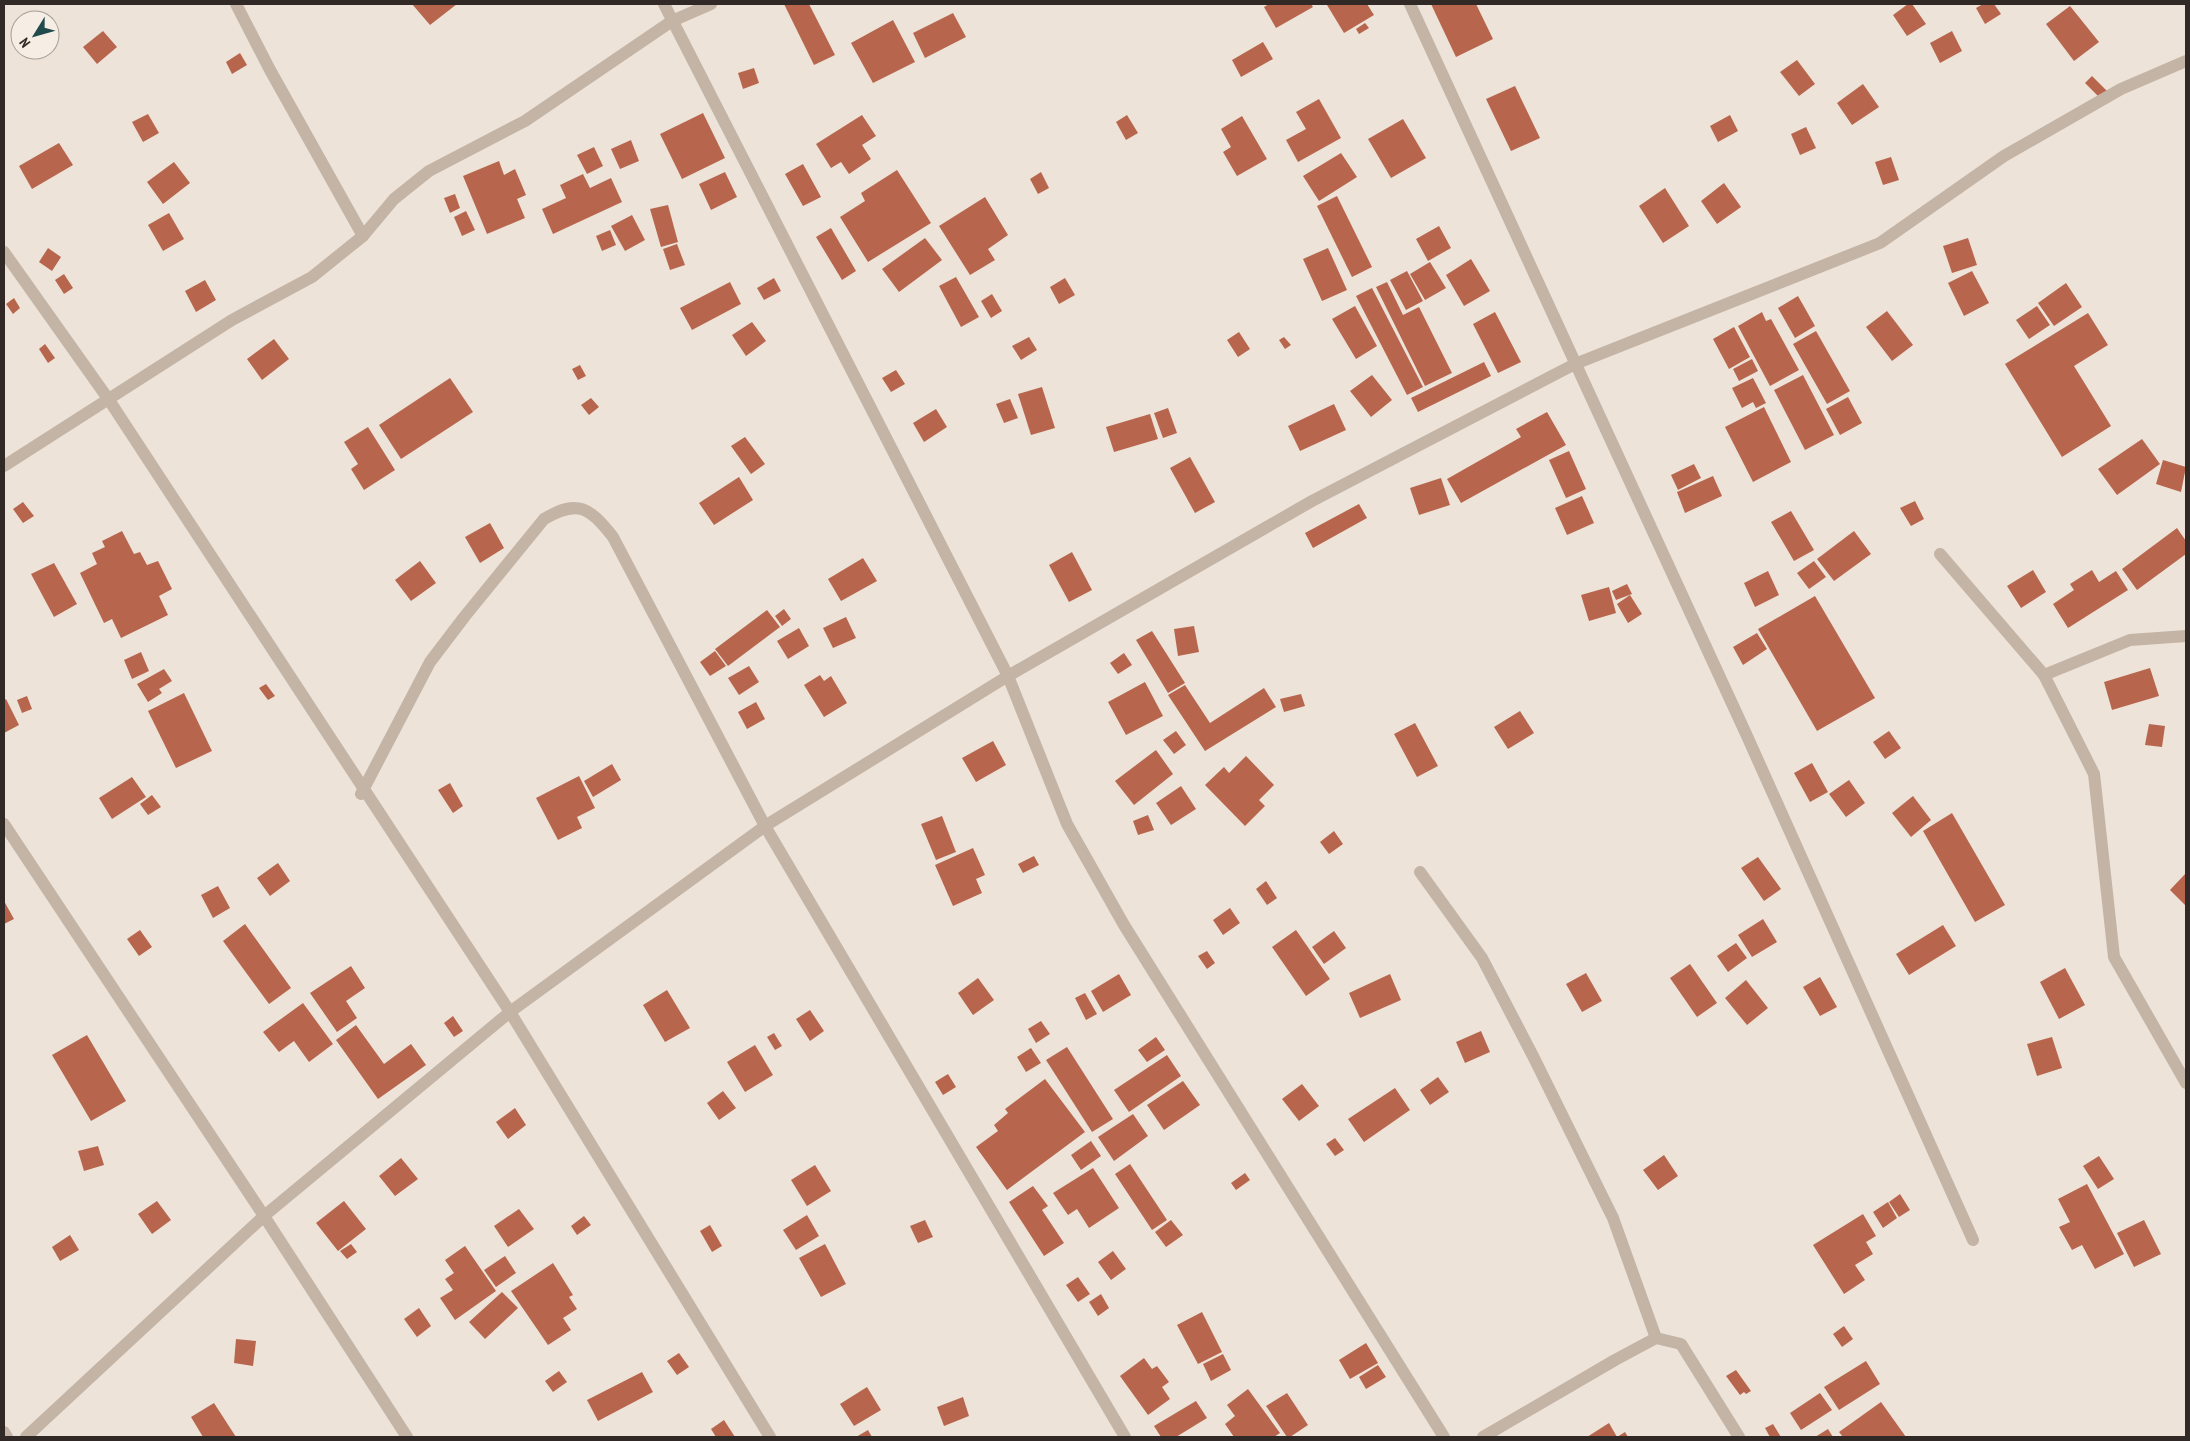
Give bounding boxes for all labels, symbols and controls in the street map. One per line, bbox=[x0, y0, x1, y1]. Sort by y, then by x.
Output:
north arrow bbox=[10, 10, 60, 60]
text: N bbox=[15, 34, 34, 51]

